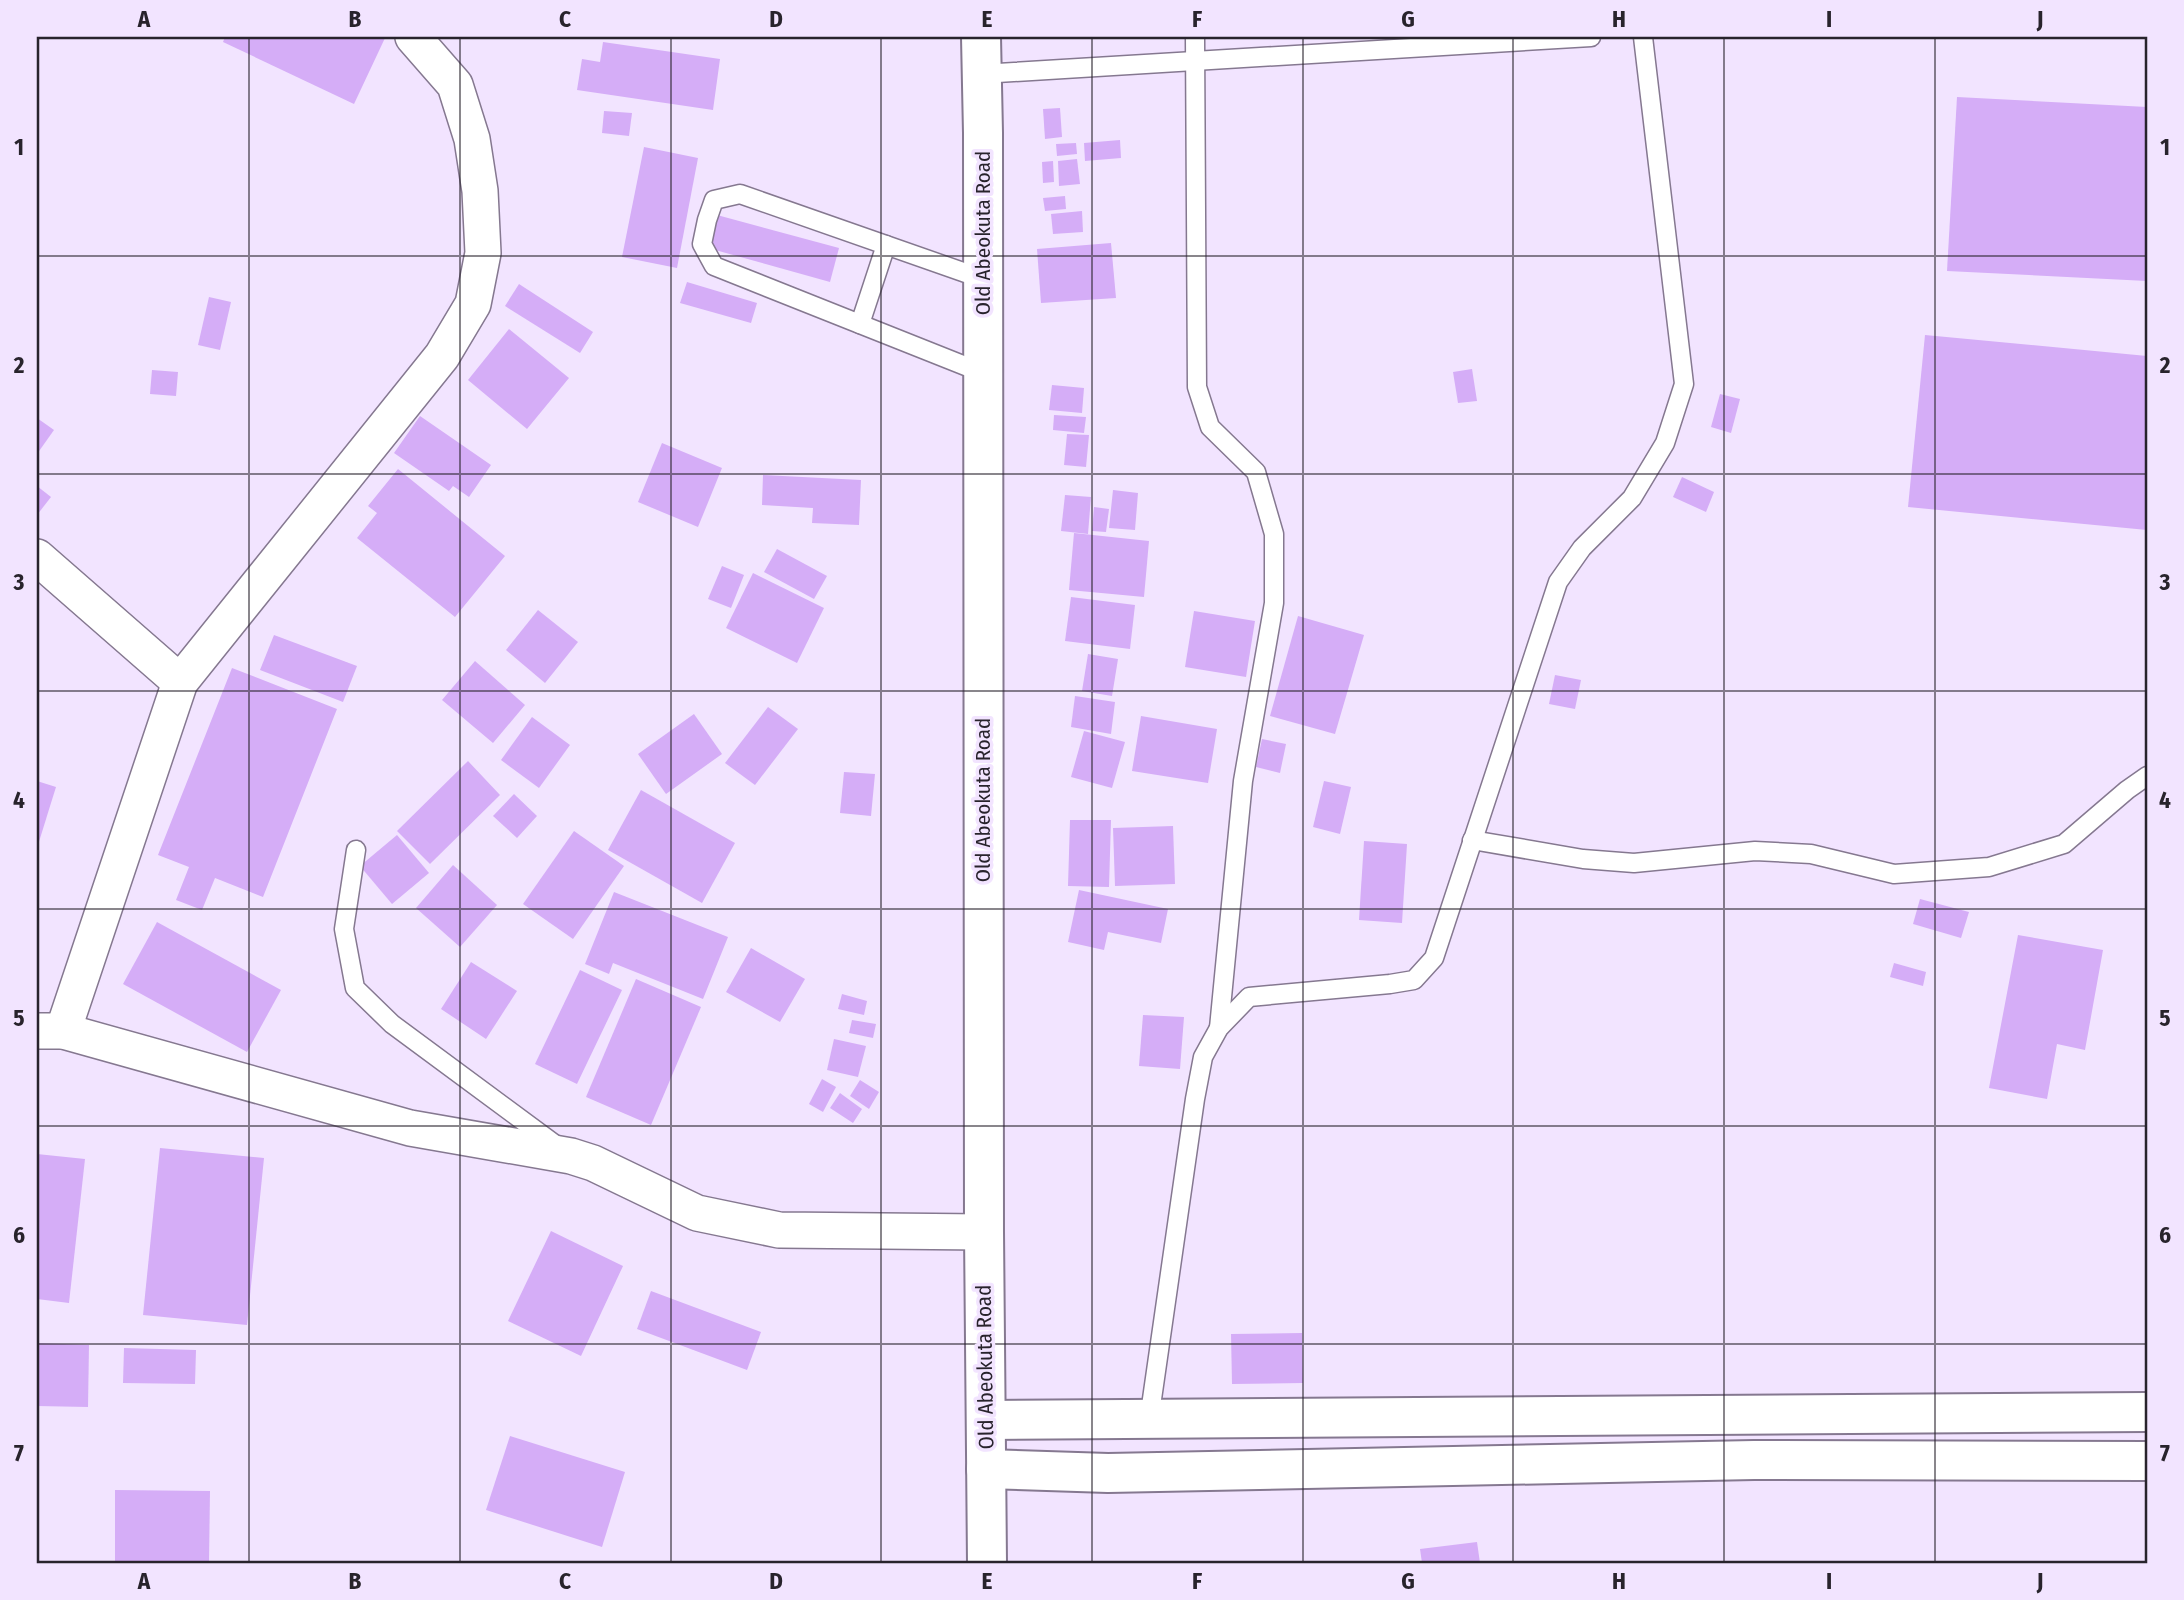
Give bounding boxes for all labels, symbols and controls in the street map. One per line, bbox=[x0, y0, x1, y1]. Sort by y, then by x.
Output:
text: A bbox=[137, 5, 151, 33]
text: B bbox=[349, 5, 362, 33]
text: C bbox=[559, 5, 571, 33]
text: D bbox=[769, 5, 783, 33]
text: E bbox=[982, 5, 993, 33]
text: F bbox=[1192, 5, 1202, 33]
text: G bbox=[1401, 5, 1415, 33]
text: H bbox=[1612, 5, 1626, 33]
text: I bbox=[1826, 5, 1832, 33]
text: J bbox=[2036, 5, 2043, 33]
text: 1 bbox=[14, 133, 24, 161]
text: 1 bbox=[2160, 133, 2170, 161]
street label: Old Abeokuta Road bbox=[970, 151, 996, 315]
text: 2 bbox=[13, 351, 25, 379]
text: 2 bbox=[2159, 351, 2171, 379]
text: 3 bbox=[13, 568, 25, 596]
text: 3 bbox=[2159, 568, 2171, 596]
street label: Old Abeokuta Road bbox=[970, 718, 996, 882]
text: 4 bbox=[13, 786, 25, 814]
text: 4 bbox=[2159, 786, 2171, 814]
text: 5 bbox=[13, 1004, 25, 1032]
text: 5 bbox=[2159, 1004, 2171, 1032]
text: 6 bbox=[13, 1221, 25, 1249]
text: 6 bbox=[2159, 1221, 2171, 1249]
street label: Old Abeokuta Road bbox=[971, 1285, 999, 1449]
text: 7 bbox=[14, 1439, 24, 1467]
text: 7 bbox=[2160, 1439, 2170, 1467]
text: A bbox=[137, 1567, 151, 1595]
text: B bbox=[349, 1567, 362, 1595]
text: C bbox=[559, 1567, 571, 1595]
text: D bbox=[769, 1567, 783, 1595]
text: E bbox=[982, 1567, 993, 1595]
text: F bbox=[1192, 1567, 1202, 1595]
text: G bbox=[1401, 1567, 1415, 1595]
text: H bbox=[1612, 1567, 1626, 1595]
text: I bbox=[1826, 1567, 1832, 1595]
text: J bbox=[2036, 1567, 2043, 1595]

